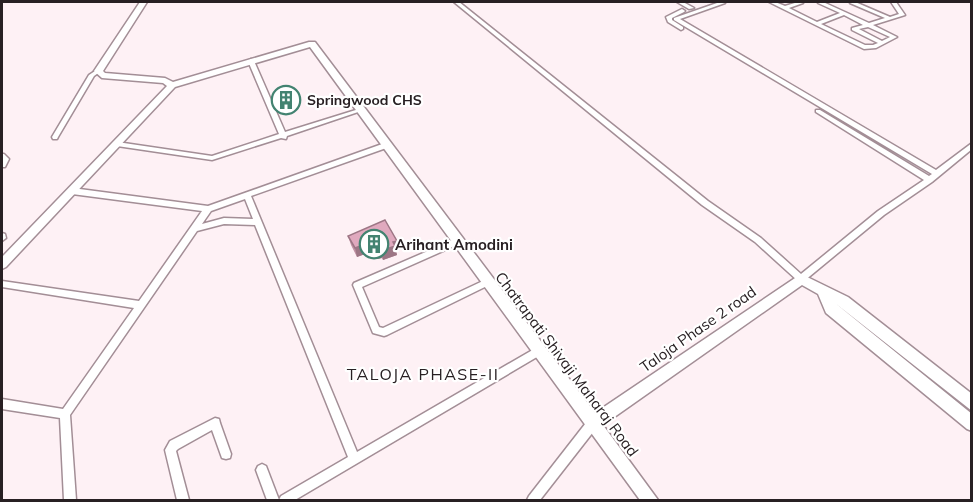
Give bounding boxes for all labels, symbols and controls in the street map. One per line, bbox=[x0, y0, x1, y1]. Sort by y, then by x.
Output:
building icon: Springwood CHS bbox=[270, 84, 302, 116]
place label: Springwood CHS bbox=[307, 91, 422, 109]
building icon: Arihant Amodini bbox=[358, 228, 390, 260]
place label: Arihant Amodini bbox=[395, 235, 513, 254]
street label: Chatrapati Shivaji Maharaj Road bbox=[491, 268, 643, 460]
street label: Taloja Phase 2 road bbox=[636, 282, 760, 376]
district label: TALOJA PHASE-II bbox=[347, 364, 499, 384]

